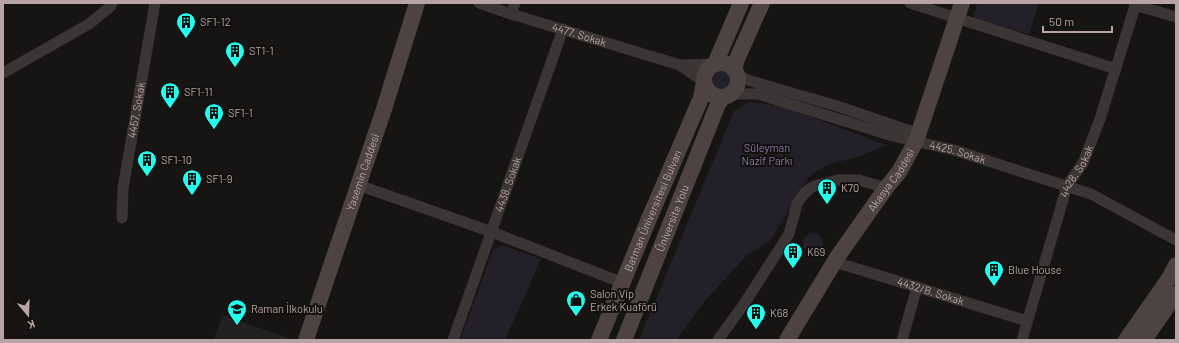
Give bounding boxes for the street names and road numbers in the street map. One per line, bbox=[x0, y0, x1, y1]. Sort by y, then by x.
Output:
street label: 4477. Sokak bbox=[551, 20, 608, 49]
street label: 4457. Sokak bbox=[125, 81, 147, 139]
street label: Yasemin Caddesi bbox=[343, 132, 381, 212]
street label: 4425. Sokak bbox=[928, 138, 988, 166]
street label: 4428. Sokak bbox=[1057, 143, 1095, 199]
street label: Akasya Caddesi bbox=[865, 146, 917, 214]
street label: Batman Üniversitesi Bulvarı bbox=[621, 148, 684, 273]
street label: 4438. Sokak bbox=[492, 154, 523, 214]
street label: Üniversite Yolu bbox=[652, 183, 691, 253]
street label: 4432/B. Sokak bbox=[896, 275, 966, 307]

